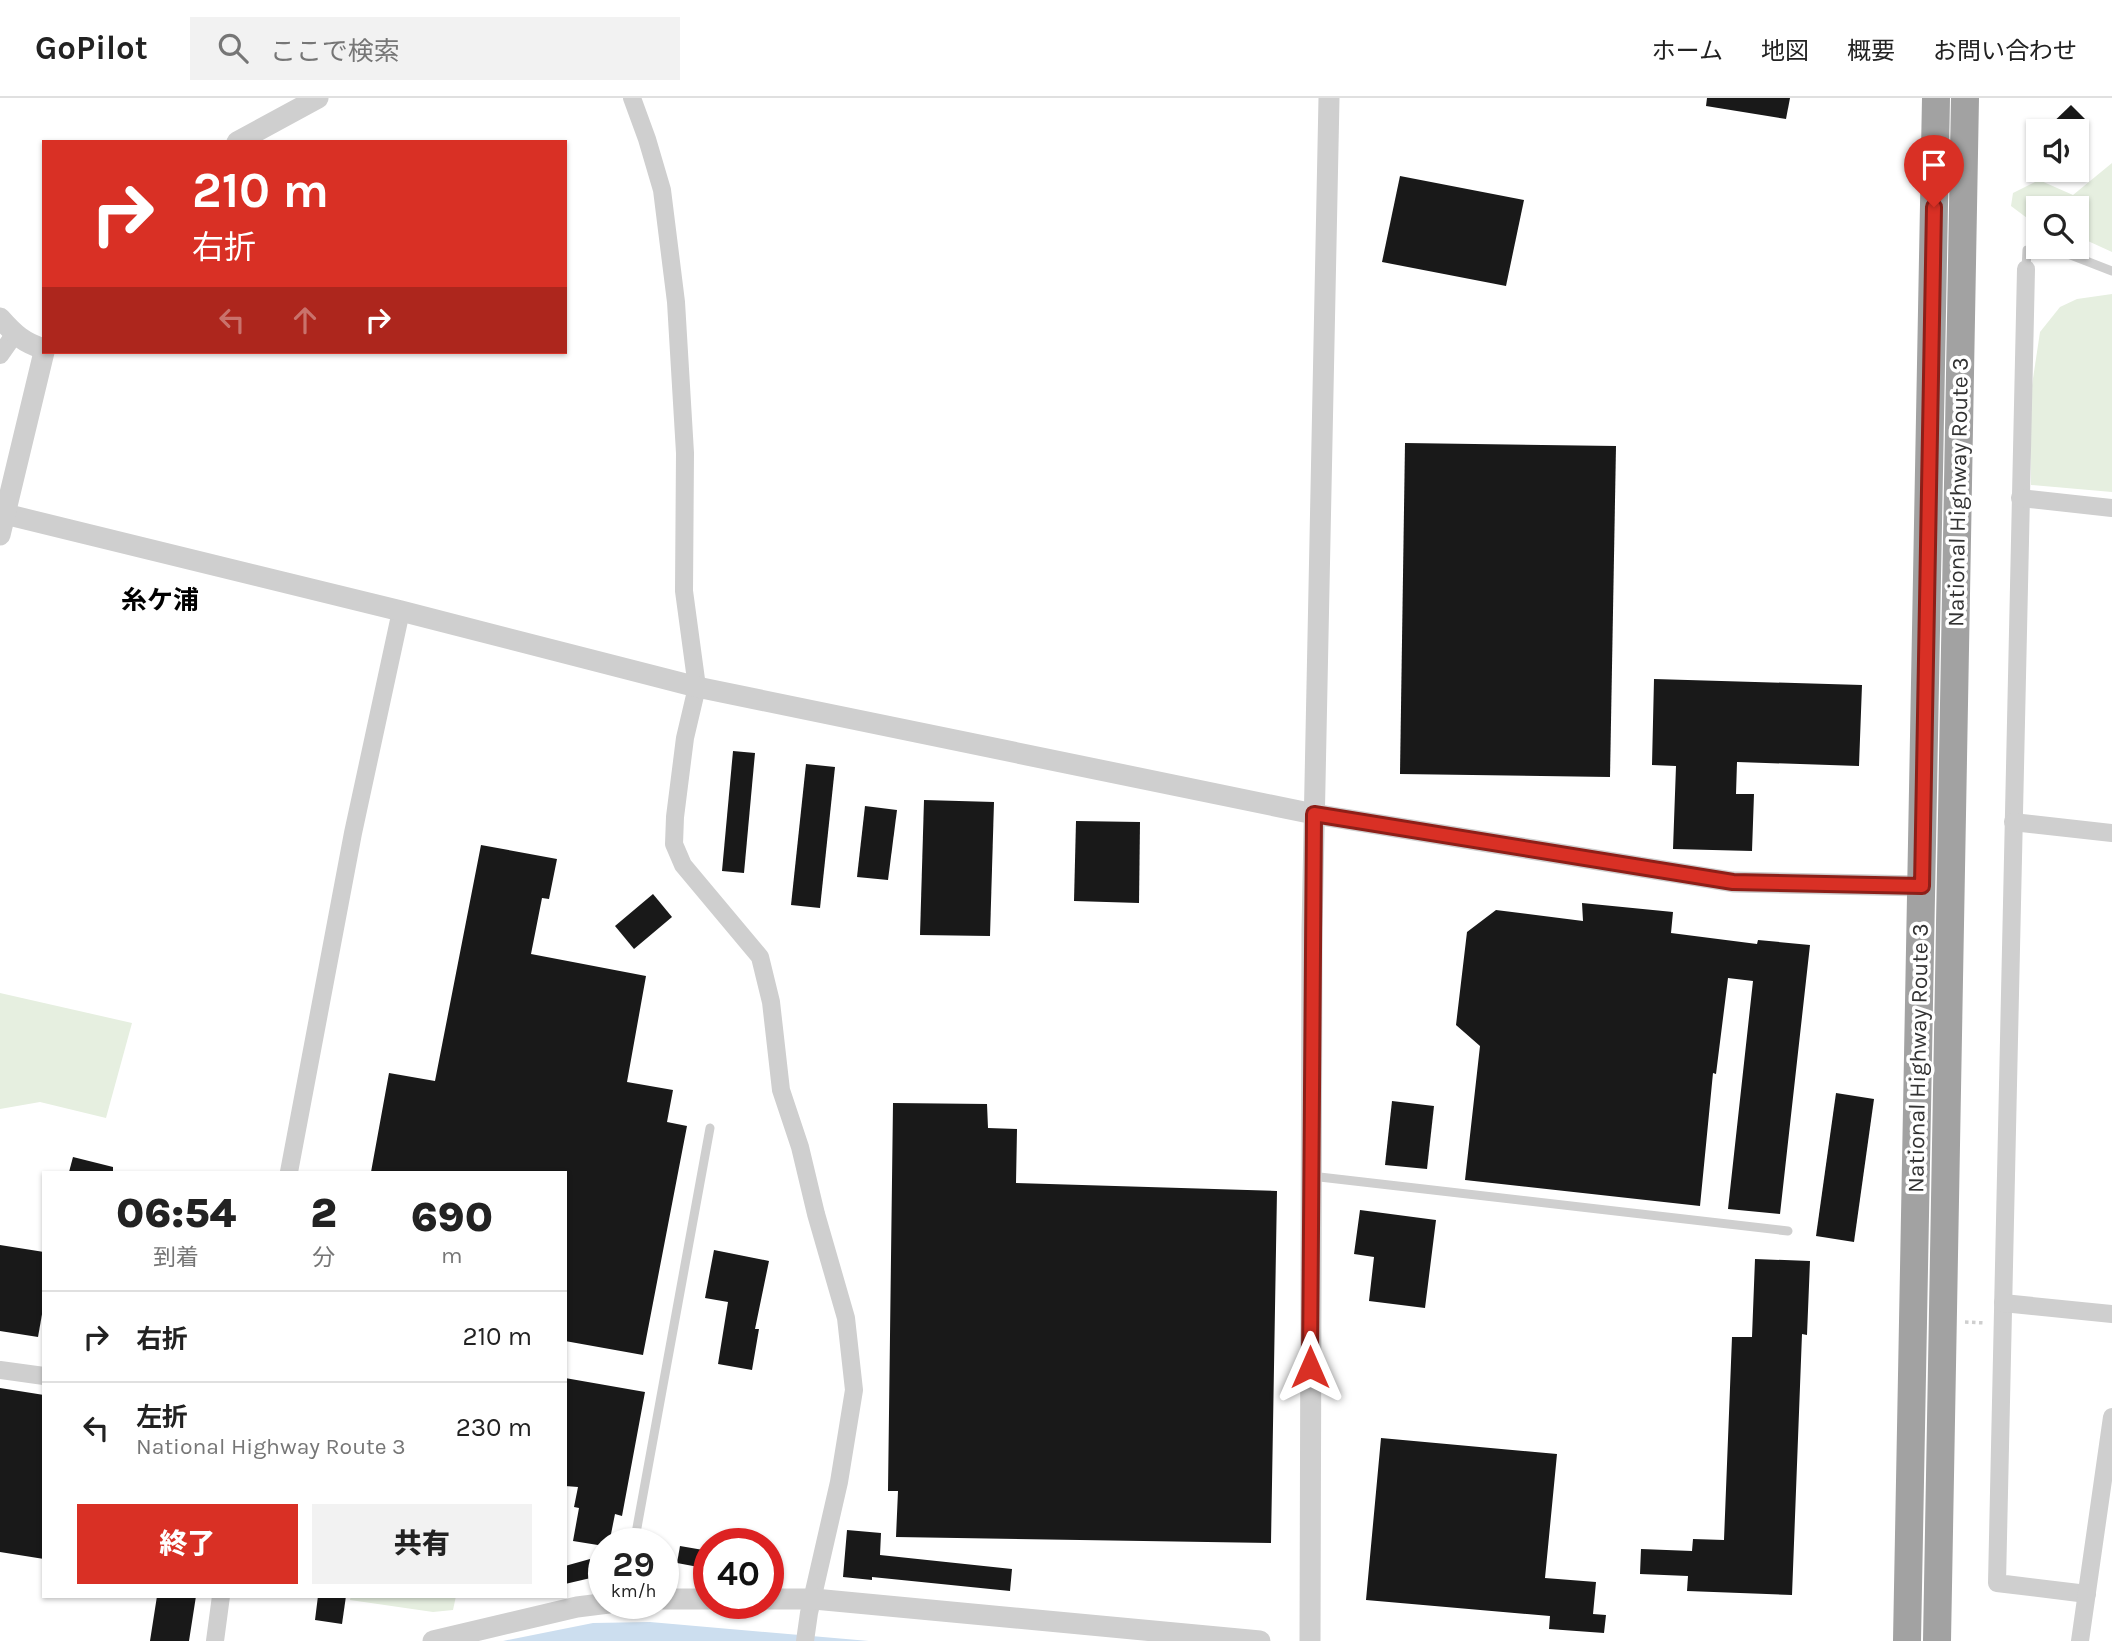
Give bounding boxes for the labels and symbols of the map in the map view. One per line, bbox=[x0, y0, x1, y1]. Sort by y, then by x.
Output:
pin bbox=[1904, 135, 1964, 207]
street label: National Highway Route 3 bbox=[1942, 357, 1974, 627]
district label: 糸ケ浦 bbox=[121, 585, 199, 616]
street label: National Highway Route 3 bbox=[1902, 923, 1934, 1193]
position arrow bbox=[1273, 1330, 1347, 1404]
speed limit sign: 40 bbox=[693, 1528, 784, 1619]

